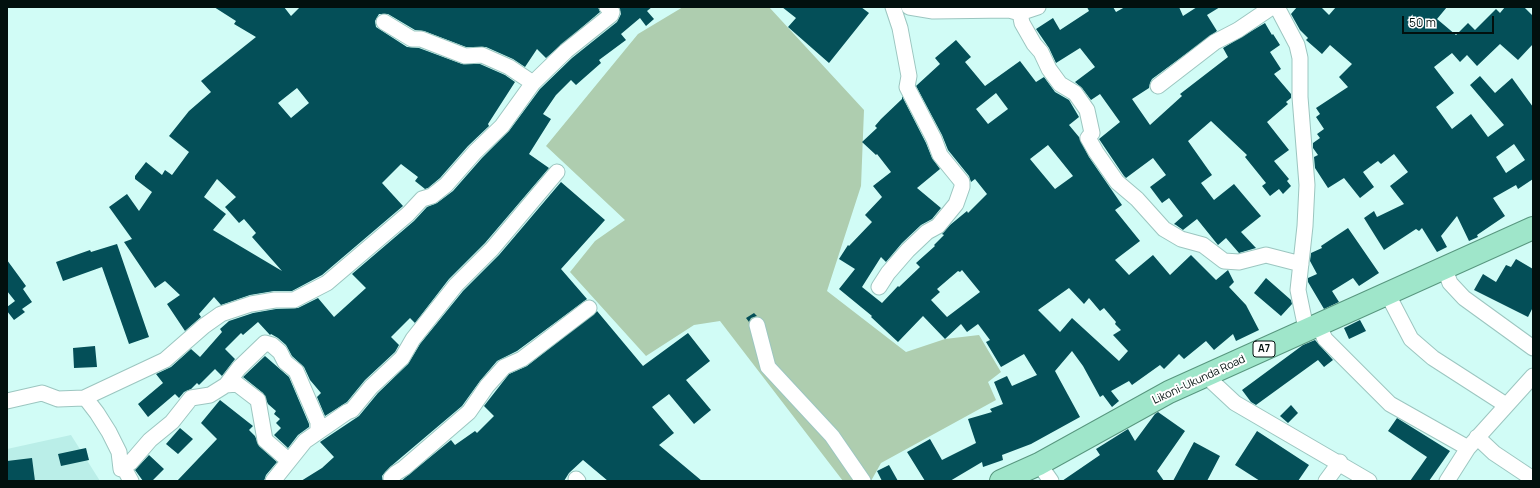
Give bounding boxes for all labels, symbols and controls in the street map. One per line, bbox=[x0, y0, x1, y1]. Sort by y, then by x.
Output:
scale bar bbox=[1404, 8, 1496, 34]
text: 50 m bbox=[1409, 14, 1436, 31]
road number: A7 bbox=[1253, 341, 1275, 357]
street label: Likoni-Ukunda Road bbox=[1151, 353, 1247, 407]

